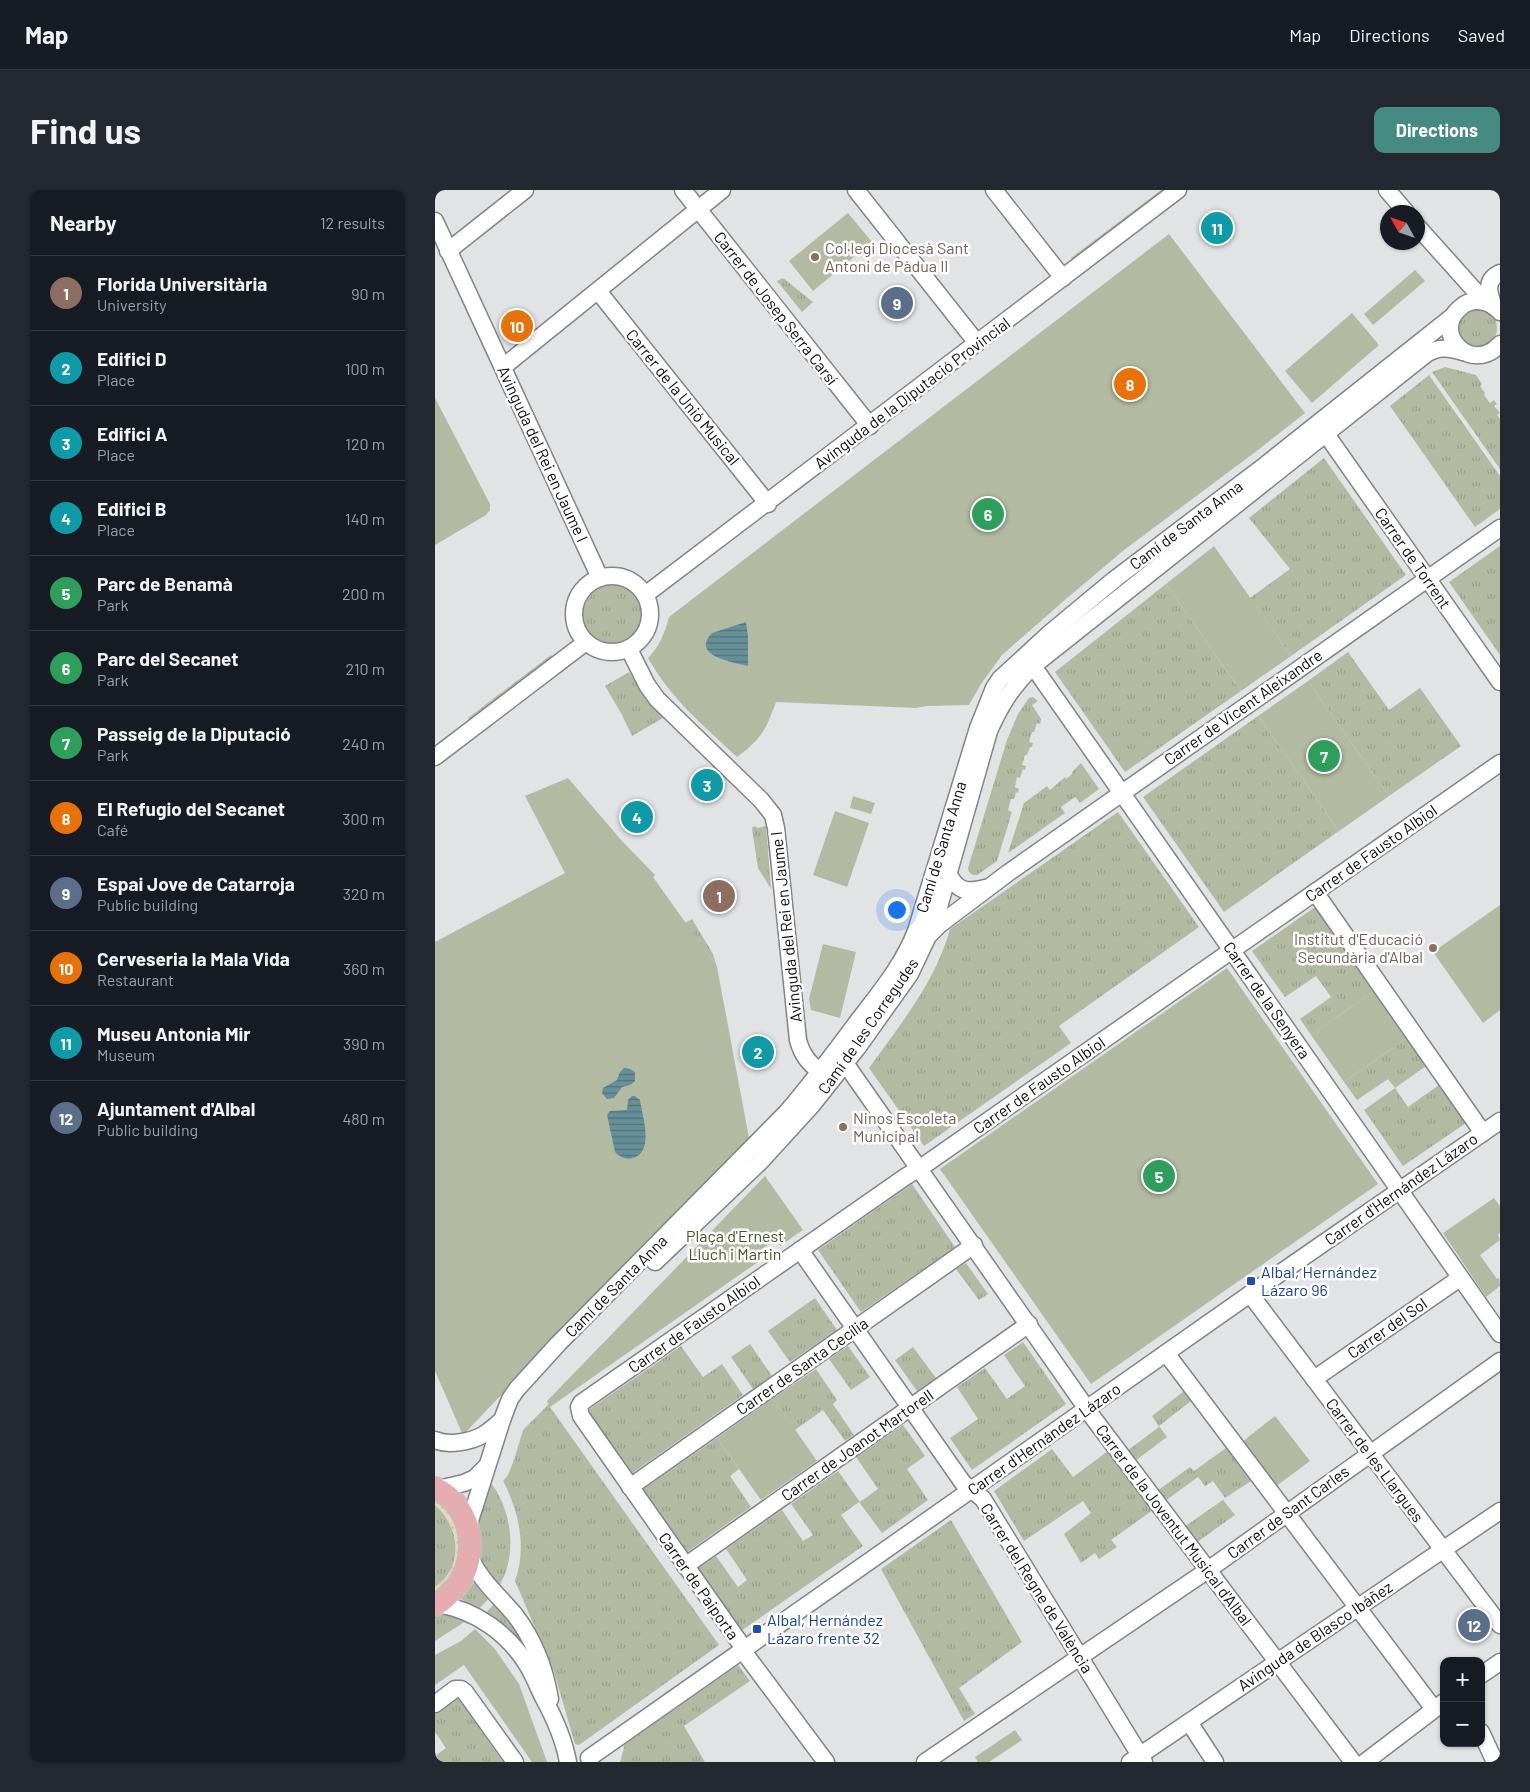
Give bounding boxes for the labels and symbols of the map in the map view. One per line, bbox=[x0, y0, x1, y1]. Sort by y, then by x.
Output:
north arrow bbox=[1380, 205, 1425, 250]
pin: 11 bbox=[1201, 209, 1233, 247]
street label: Carrer de Josep Serra Carsí bbox=[711, 227, 842, 389]
place label: Col·legi Diocesà Sant Antoni de Pàdua II bbox=[825, 238, 969, 275]
marker: Col·legi Diocesà Sant Antoni de Pàdua II bbox=[809, 251, 821, 263]
pin: 9 bbox=[881, 284, 913, 322]
pin: 10 bbox=[501, 307, 533, 345]
street label: Avinguda de la Diputació Provincial bbox=[810, 313, 1013, 472]
street label: Carrer de la Unió Musical bbox=[623, 325, 744, 468]
street label: Avinguda del Rei en Jaume I bbox=[494, 363, 593, 545]
pin: 8 bbox=[1114, 365, 1146, 403]
street label: Camí de Santa Anna bbox=[1125, 476, 1246, 573]
pin: 6 bbox=[972, 495, 1004, 533]
street label: Carrer de Torrent bbox=[1372, 504, 1455, 612]
street label: Carrer de Vicent Aleixandre bbox=[1160, 645, 1325, 768]
pin: 7 bbox=[1308, 737, 1340, 775]
pin: 3 bbox=[691, 766, 723, 804]
street label: Camí de Santa Anna bbox=[911, 779, 970, 915]
pin: 4 bbox=[621, 798, 653, 836]
street label: Carrer de Fausto Albiol bbox=[1301, 800, 1440, 905]
street label: Avinguda del Rei en Jaume I bbox=[766, 831, 805, 1023]
pin: 1 bbox=[703, 877, 735, 915]
your location bbox=[884, 897, 910, 923]
place label: Institut d'Educació Secundària d'Albal bbox=[1294, 929, 1423, 966]
street label: Carrer de la Senyera bbox=[1220, 938, 1315, 1062]
marker: Institut d'Educació Secundària d'Albal bbox=[1427, 942, 1439, 954]
street label: Camí de les Corregudes bbox=[813, 954, 922, 1097]
street label: Carrer de Fausto Albiol bbox=[969, 1032, 1108, 1137]
pin: 2 bbox=[742, 1033, 774, 1071]
place label: Ninos Escoleta Municipal bbox=[853, 1108, 957, 1145]
marker: Ninos Escoleta Municipal bbox=[837, 1121, 849, 1133]
street label: Carrer d'Hernández Lázaro bbox=[1321, 1128, 1481, 1249]
pin: 5 bbox=[1143, 1157, 1175, 1195]
park label: Plaça d'Ernest Lluch i Martin bbox=[686, 1226, 784, 1263]
street label: Camí de Santa Anna bbox=[561, 1231, 671, 1341]
place label: Albal, Hernández Lázaro 96 bbox=[1261, 1262, 1377, 1299]
street label: Carrer de Fausto Albiol bbox=[624, 1271, 763, 1376]
marker: Albal, Hernández Lázaro 96 bbox=[1245, 1275, 1257, 1287]
street label: Carrer del Sol bbox=[1343, 1293, 1430, 1362]
street label: Carrer de Santa Cecília bbox=[732, 1313, 871, 1418]
street label: Carrer d'Hernández Lázaro bbox=[964, 1378, 1124, 1499]
street label: Carrer de Joanot Martorell bbox=[777, 1385, 936, 1504]
street label: Carrer de les Llargues bbox=[1323, 1394, 1428, 1525]
street label: Carrer de la Joventut Musical d'Albal bbox=[1092, 1420, 1256, 1629]
street label: Carrer de Sant Carles bbox=[1223, 1461, 1352, 1562]
street label: Carrer del Regne de València bbox=[977, 1499, 1098, 1676]
street label: Carrer de Paiporta bbox=[655, 1528, 743, 1643]
street label: Avinguda de Blasco Ibáñez bbox=[1234, 1577, 1396, 1694]
pin: 12 bbox=[1458, 1606, 1490, 1644]
place label: Albal, Hernández Lázaro frente 32 bbox=[767, 1610, 883, 1647]
marker: Albal, Hernández Lázaro frente 32 bbox=[751, 1623, 763, 1635]

